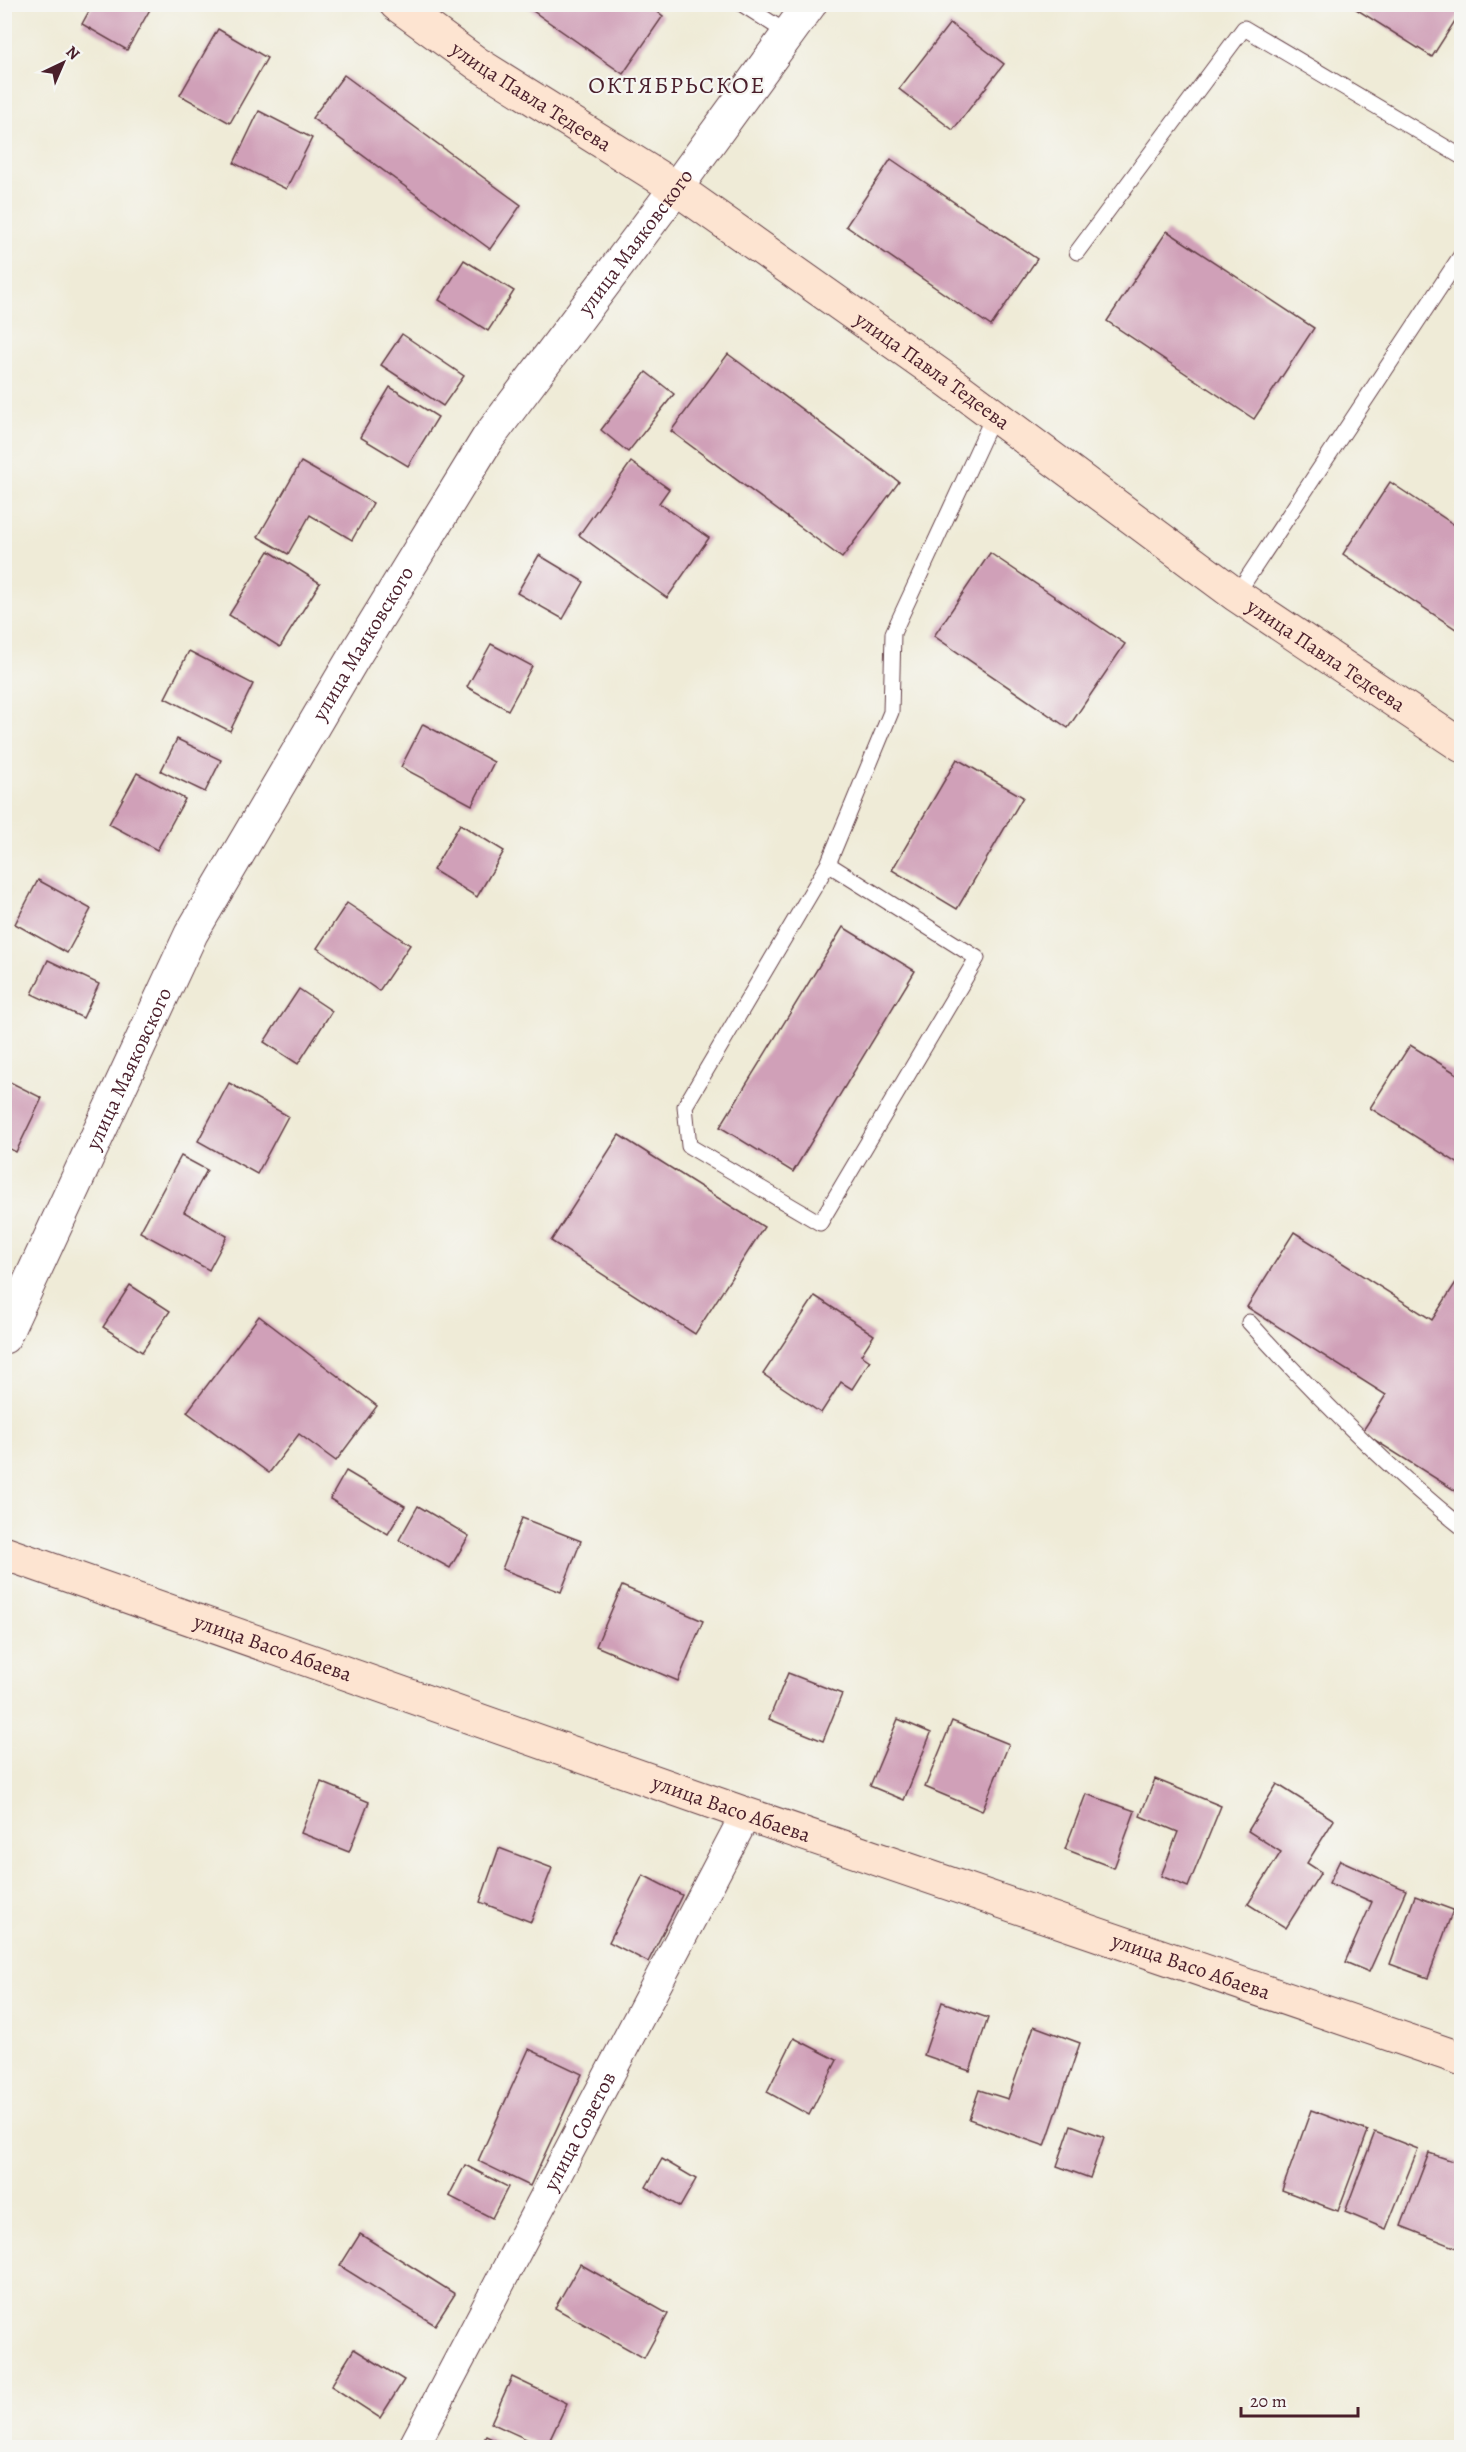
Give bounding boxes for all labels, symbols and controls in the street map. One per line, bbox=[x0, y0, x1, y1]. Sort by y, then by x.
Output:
north arrow bbox=[33, 33, 93, 93]
street label: улица Павла Тедеева bbox=[445, 34, 617, 158]
text: N bbox=[61, 41, 85, 65]
district label: ОКТЯБРЬСКОЕ bbox=[588, 69, 766, 101]
street label: улица Маяковского bbox=[571, 163, 700, 321]
street label: улица Павла Тедеева bbox=[848, 304, 1016, 436]
street label: улица Маяковского bbox=[305, 561, 420, 727]
street label: улица Павла Тедеева bbox=[1241, 592, 1411, 719]
street label: улица Маяковского bbox=[78, 983, 178, 1155]
street label: улица Васо Абаева bbox=[189, 1607, 356, 1688]
street label: улица Васо Абаева bbox=[648, 1768, 814, 1849]
street label: улица Васо Абаева bbox=[1107, 1926, 1274, 2006]
street label: улица Советов bbox=[536, 2067, 622, 2196]
scale bar bbox=[1241, 2380, 1358, 2418]
text: 20 m bbox=[1250, 2389, 1287, 2413]

